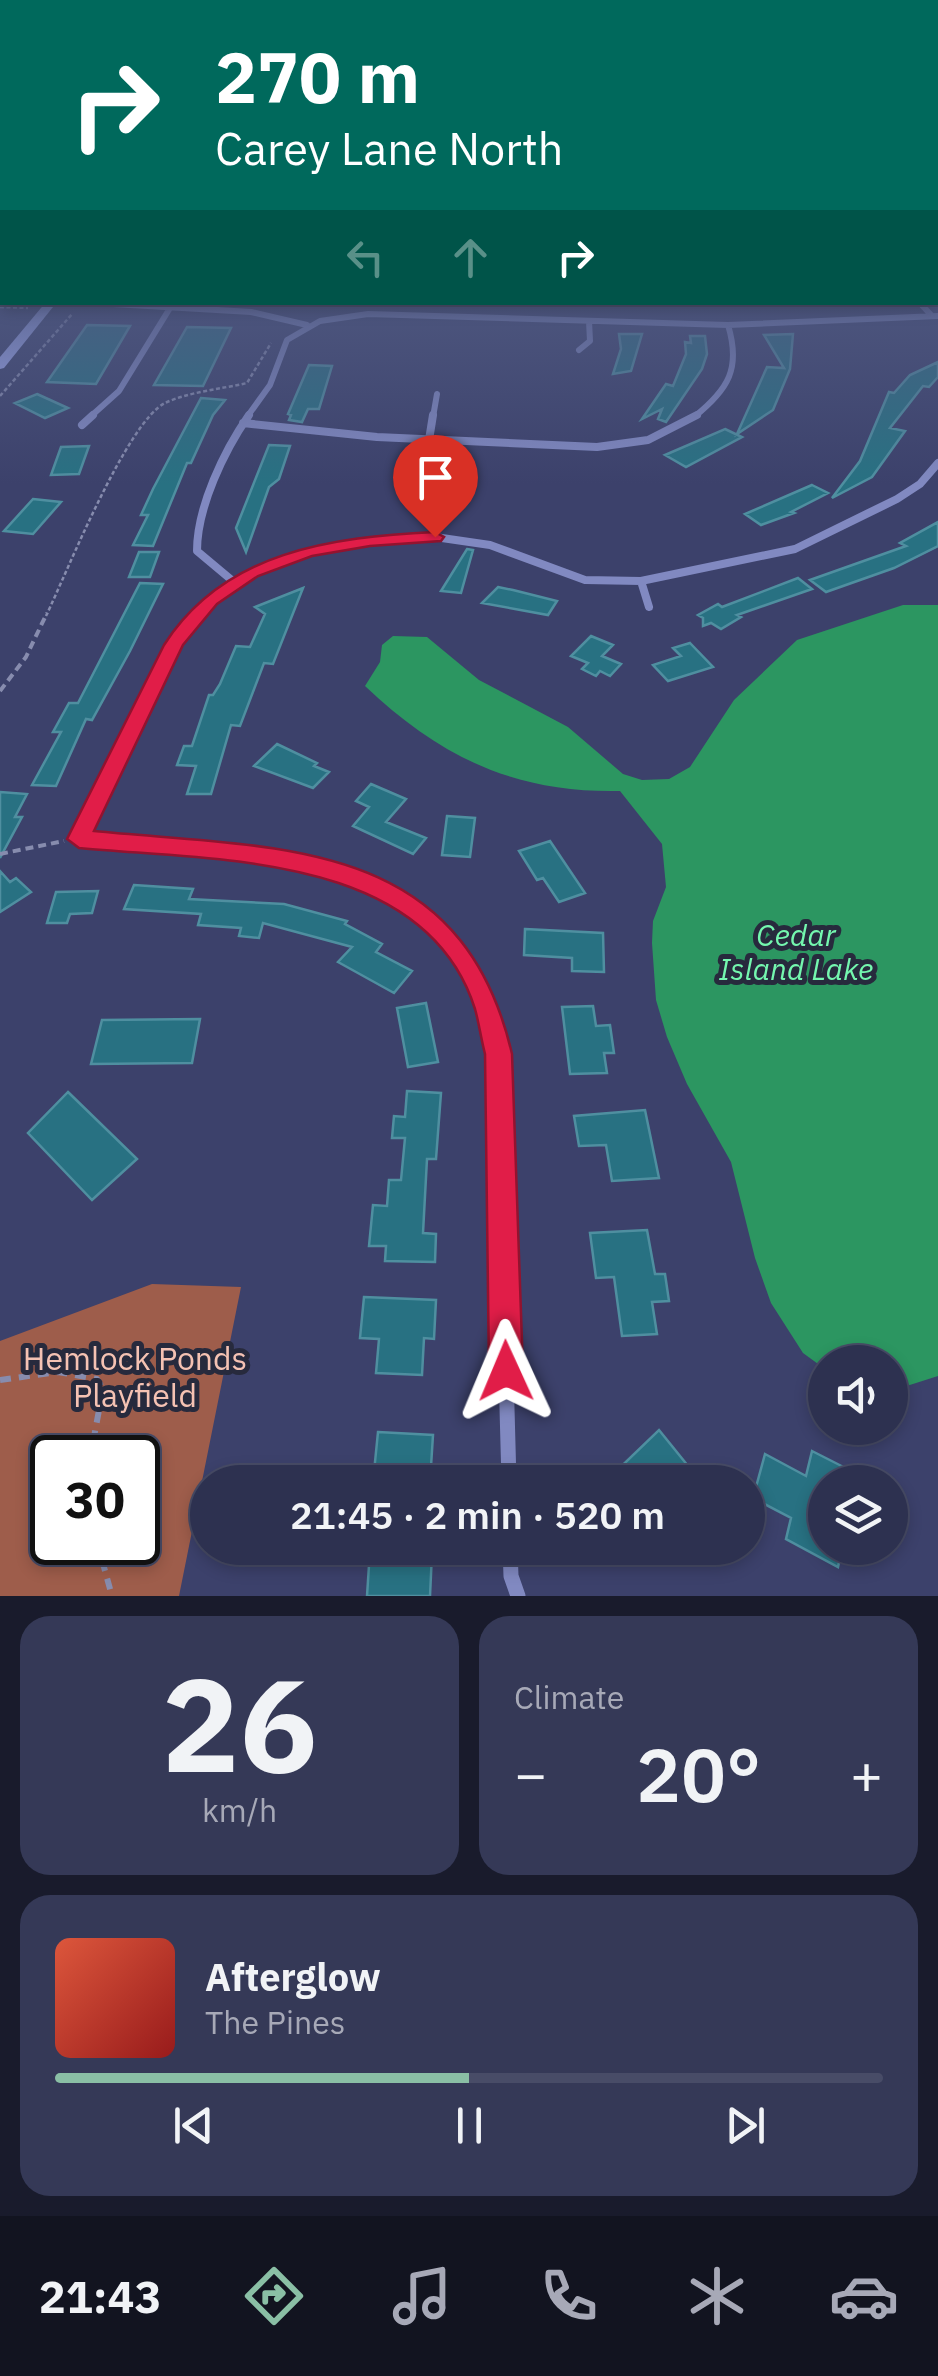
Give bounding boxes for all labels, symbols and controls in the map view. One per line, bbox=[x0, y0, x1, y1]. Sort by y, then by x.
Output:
text: 270 m bbox=[215, 31, 420, 122]
icon: right bbox=[50, 40, 180, 170]
text: Carey Lane North bbox=[215, 119, 563, 177]
icon: left bbox=[338, 230, 393, 285]
icon: ahead bbox=[443, 230, 498, 285]
icon: right bbox=[548, 230, 603, 285]
pin bbox=[393, 435, 478, 538]
icon: arrive bbox=[408, 450, 463, 505]
water label: Cedar Island Lake bbox=[719, 915, 873, 988]
position arrow bbox=[454, 1319, 558, 1423]
park label: Hemlock Ponds Playfield bbox=[23, 1337, 247, 1416]
map controls bbox=[808, 1345, 908, 1565]
button: sound bbox=[808, 1345, 908, 1445]
speed limit sign: 30 bbox=[30, 1435, 160, 1565]
button: layers bbox=[808, 1465, 908, 1565]
text: 21:45 · 2 min · 520 m bbox=[290, 1490, 665, 1539]
text: 26 bbox=[161, 1639, 318, 1808]
text: Climate bbox=[514, 1676, 624, 1718]
text: 20° bbox=[636, 1725, 761, 1823]
text: − bbox=[514, 1738, 547, 1809]
text: + bbox=[850, 1738, 883, 1809]
text: km/h bbox=[202, 1789, 277, 1831]
text: Afterglow bbox=[205, 1952, 381, 2001]
text: The Pines bbox=[205, 2001, 345, 2043]
icon: previous bbox=[166, 2098, 221, 2153]
icon: pause bbox=[442, 2098, 497, 2153]
icon: next bbox=[718, 2098, 773, 2153]
icon: directions bbox=[239, 2261, 309, 2331]
icon: music bbox=[387, 2261, 457, 2331]
icon: phone bbox=[534, 2261, 604, 2331]
icon: climate bbox=[682, 2261, 752, 2331]
icon: car bbox=[829, 2261, 899, 2331]
text: 21:43 bbox=[39, 2267, 162, 2325]

